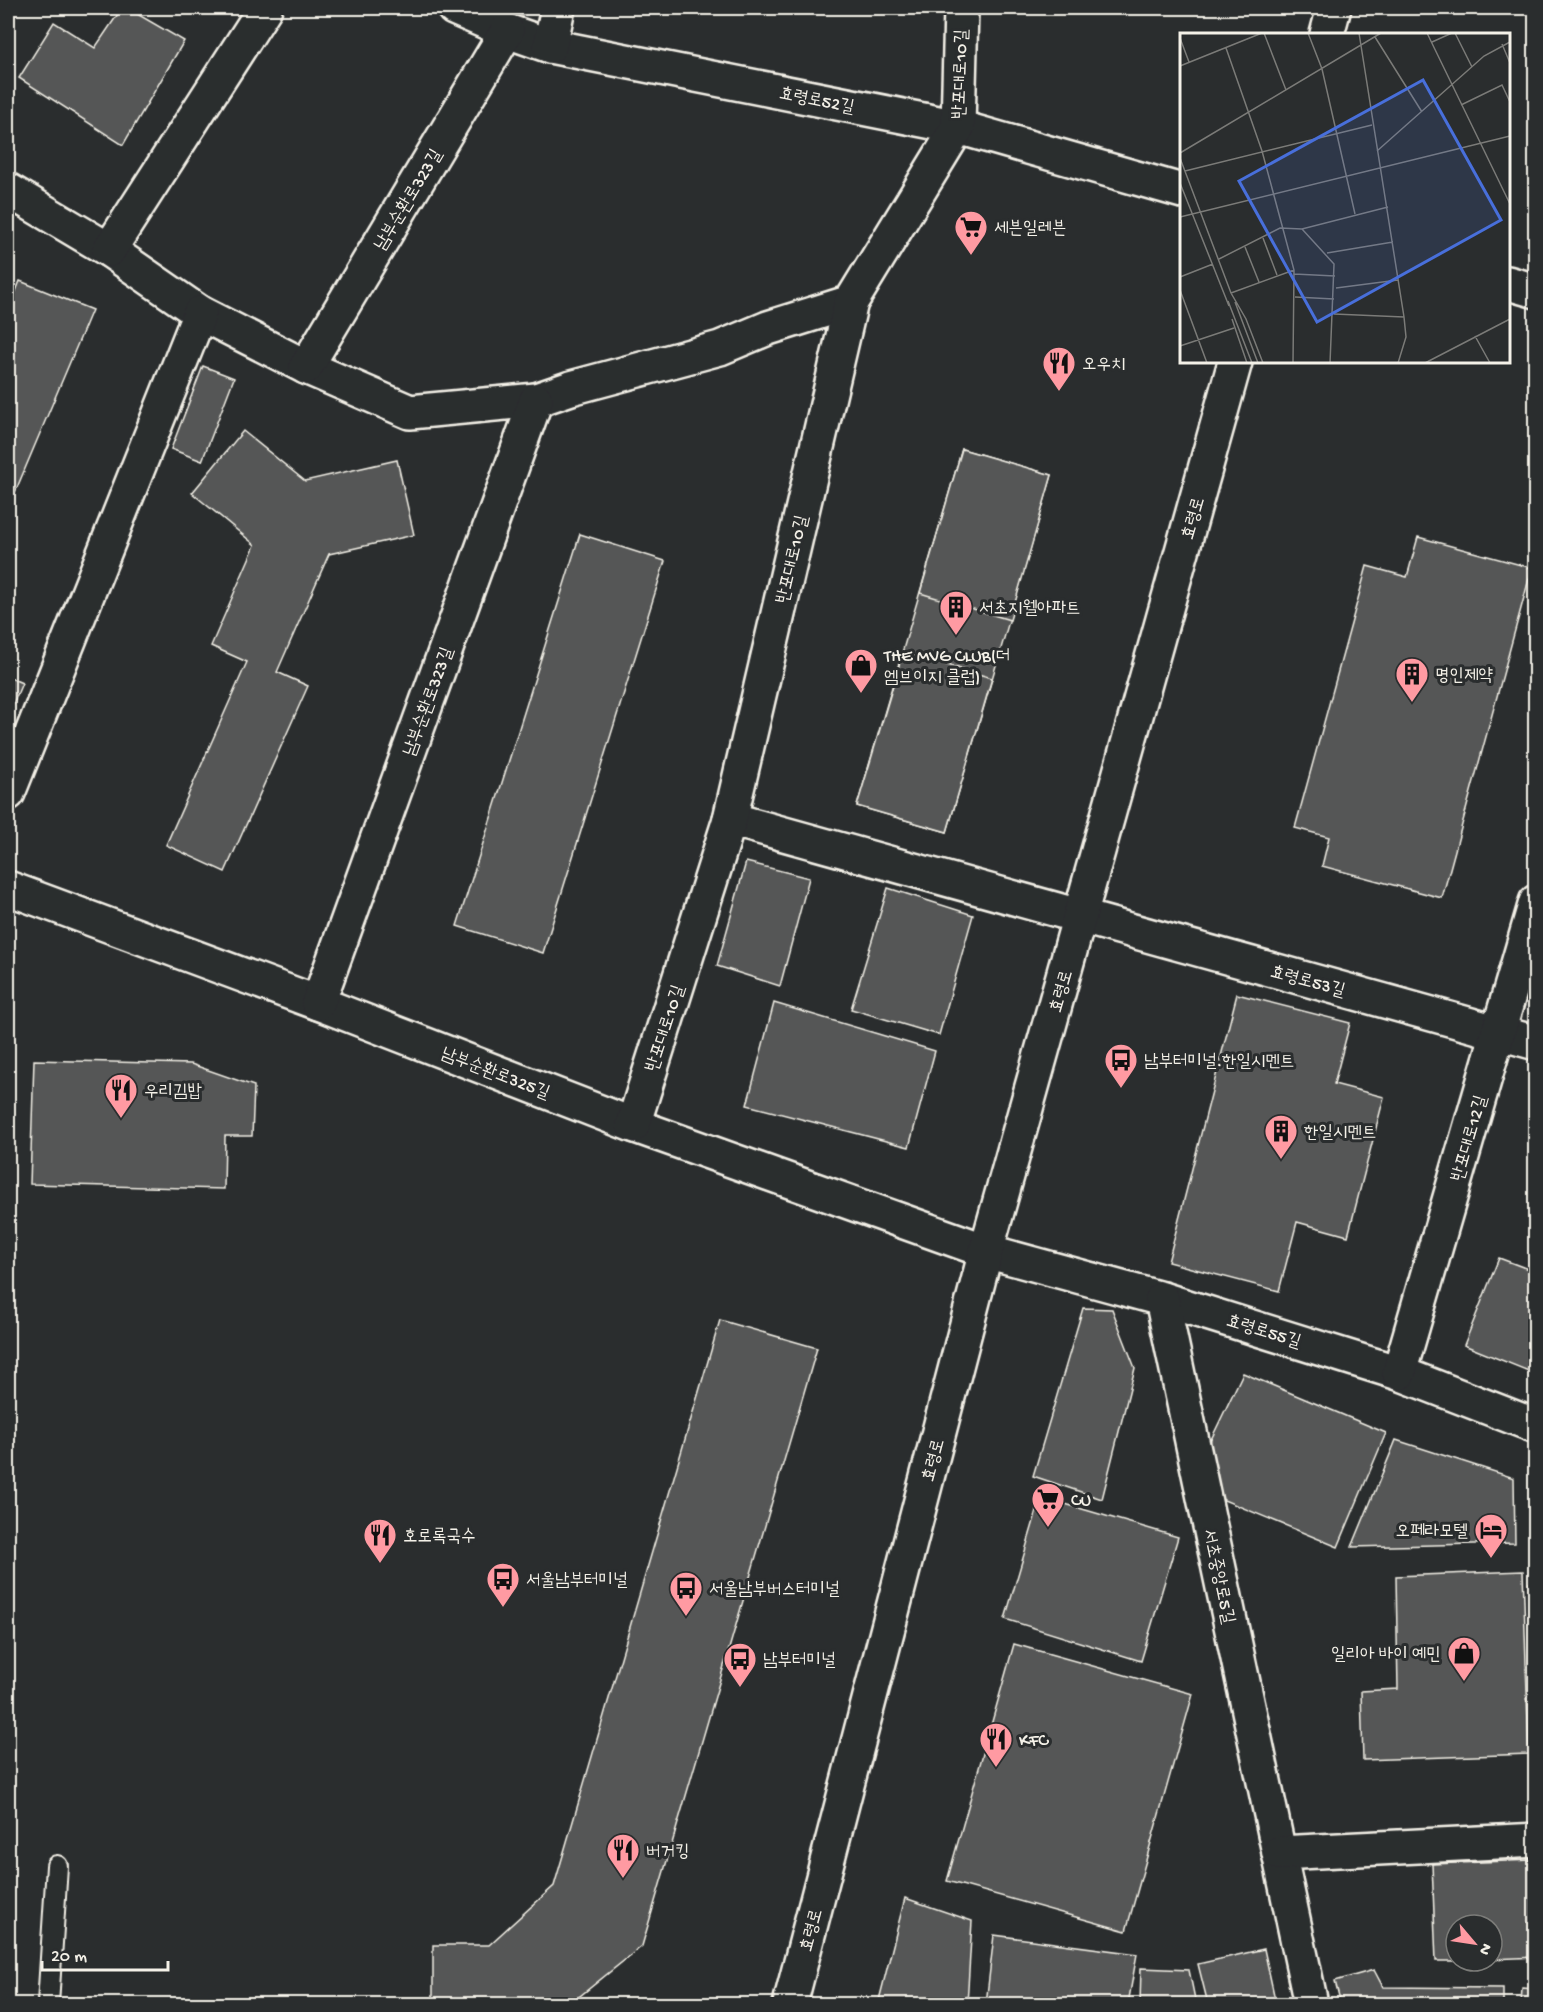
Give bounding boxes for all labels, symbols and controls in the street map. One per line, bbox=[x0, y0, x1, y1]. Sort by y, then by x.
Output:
street label: 반포대로10길 bbox=[949, 28, 974, 119]
inset map bbox=[1180, 33, 1510, 363]
street label: 효령로52길 bbox=[777, 84, 856, 119]
street label: 남부순환로323길 bbox=[371, 145, 448, 255]
supermarket icon: 세븐일레븐 bbox=[953, 209, 989, 256]
place label: 세븐일레븐 bbox=[994, 219, 1066, 240]
restaurant icon: 오우치 bbox=[1041, 345, 1077, 392]
place label: 오우치 bbox=[1082, 355, 1125, 376]
street label: 효령로 bbox=[1178, 495, 1210, 542]
street label: 반포대로10길 bbox=[773, 513, 814, 606]
building icon: 서초지웰아파트 bbox=[938, 589, 974, 636]
place label: 서초지웰아파트 bbox=[979, 599, 1080, 620]
street label: 남부순환로323길 bbox=[400, 644, 459, 759]
shop icon: THE MVG CLUB(더 엠브이지 클럽) bbox=[843, 647, 879, 694]
place label: THE MVG CLUB(더 엠브이지 클럽) bbox=[883, 647, 1010, 689]
building icon: 명인제약 bbox=[1394, 656, 1430, 703]
place label: 명인제약 bbox=[1435, 666, 1493, 687]
street label: 효령로53길 bbox=[1268, 962, 1348, 1003]
street label: 효령로 bbox=[1046, 968, 1078, 1015]
street label: 반포대로10길 bbox=[642, 982, 690, 1075]
bus stop icon: 남부터미널.한일시멘트 bbox=[1103, 1042, 1139, 1089]
street label: 남부순환로325길 bbox=[438, 1044, 553, 1105]
place label: 남부터미널.한일시멘트 bbox=[1144, 1052, 1295, 1073]
restaurant icon: 우리김밥 bbox=[103, 1072, 139, 1119]
place label: 우리김밥 bbox=[144, 1082, 202, 1103]
street label: 반포대로12길 bbox=[1448, 1093, 1493, 1184]
building icon: 한일시멘트 bbox=[1263, 1113, 1299, 1160]
place label: 한일시멘트 bbox=[1304, 1123, 1376, 1144]
street label: 효령로55길 bbox=[1223, 1311, 1304, 1354]
street label: 효령로 bbox=[919, 1437, 950, 1484]
supermarket icon: CU bbox=[1030, 1481, 1066, 1528]
place label: CU bbox=[1071, 1491, 1091, 1512]
hotel icon: 오페라모텔 bbox=[1473, 1512, 1509, 1559]
restaurant icon: 호로록국수 bbox=[362, 1517, 398, 1564]
place label: 오페라모텔 bbox=[1396, 1522, 1468, 1543]
place label: 호로록국수 bbox=[403, 1527, 475, 1548]
street label: 서초중앙로5길 bbox=[1197, 1527, 1238, 1626]
bus stop icon: 서울남부터미널 bbox=[485, 1561, 521, 1608]
bus stop icon: 서울남부버스터미널 bbox=[668, 1570, 704, 1617]
place label: 서울남부터미널 bbox=[526, 1571, 628, 1592]
place label: 서울남부버스터미널 bbox=[709, 1580, 840, 1601]
shop icon: 일리아 바이 예민 bbox=[1446, 1635, 1482, 1682]
bus stop icon: 남부터미널 bbox=[722, 1641, 758, 1688]
place label: 일리아 바이 예민 bbox=[1331, 1645, 1441, 1666]
place label: 남부터미널 bbox=[763, 1651, 836, 1672]
restaurant icon: KFC bbox=[978, 1721, 1014, 1768]
place label: KFC bbox=[1019, 1731, 1049, 1752]
restaurant icon: 버거킹 bbox=[605, 1832, 641, 1879]
place label: 버거킹 bbox=[646, 1842, 689, 1863]
street label: 효령로 bbox=[797, 1907, 828, 1954]
north arrow bbox=[1444, 1913, 1504, 1973]
scale bar bbox=[42, 1934, 168, 1972]
text: N bbox=[1473, 1939, 1495, 1958]
text: 20 m bbox=[51, 1947, 87, 1968]

